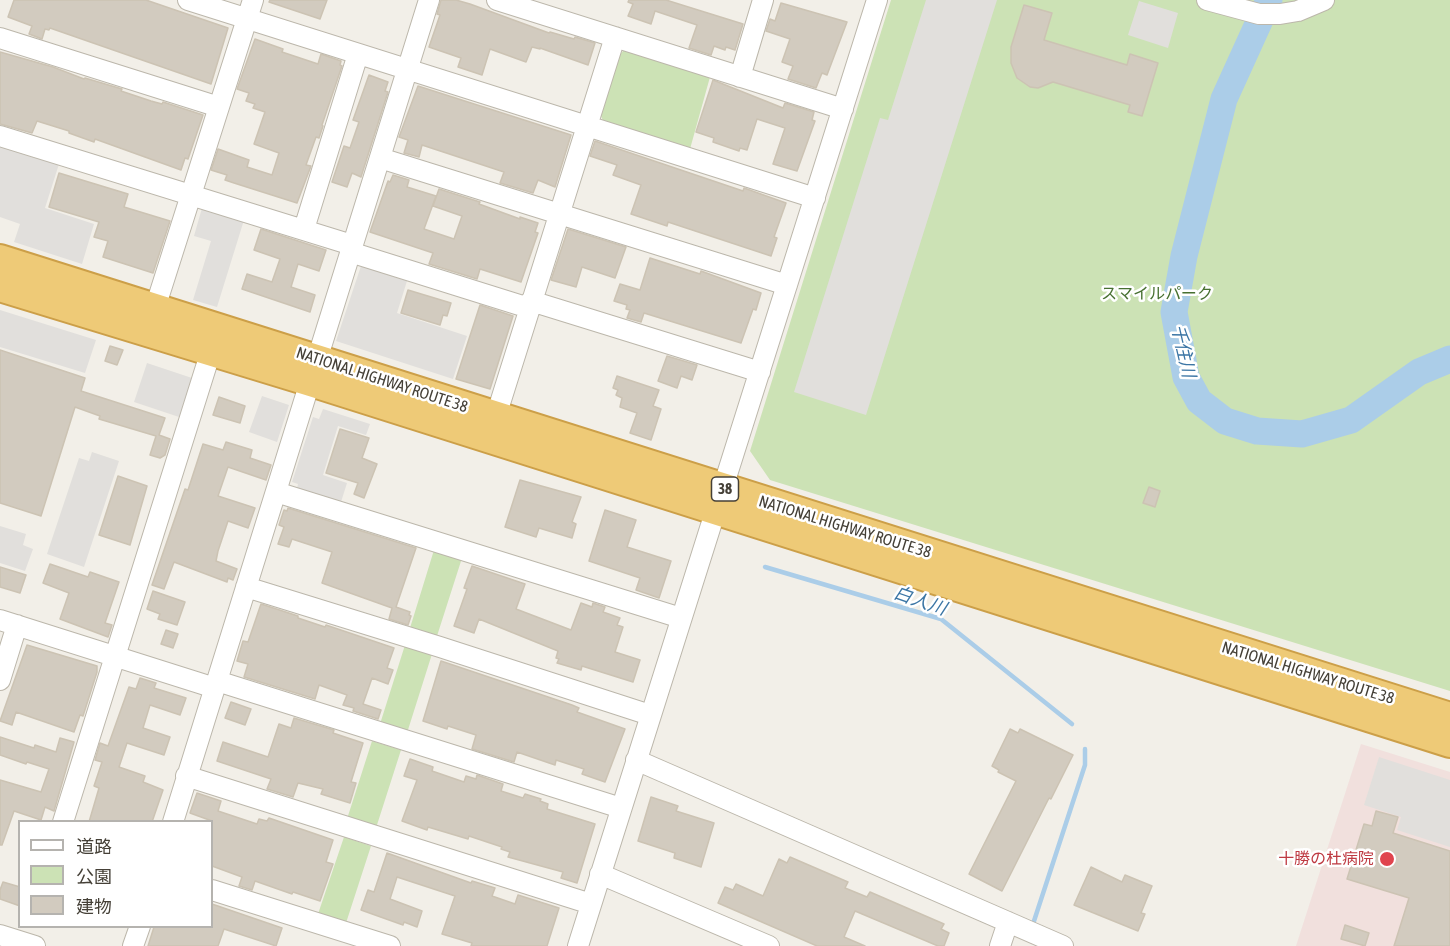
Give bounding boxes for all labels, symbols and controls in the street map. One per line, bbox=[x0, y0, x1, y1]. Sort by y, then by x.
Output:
park label: スマイルパーク bbox=[1101, 284, 1213, 304]
water label: 千住川 bbox=[1166, 322, 1200, 380]
street label: NATIONAL HIGHWAY ROUTE 38 bbox=[294, 343, 470, 417]
road number: 38 bbox=[712, 477, 738, 501]
street label: NATIONAL HIGHWAY ROUTE 38 bbox=[756, 492, 934, 562]
water label: 白人川 bbox=[891, 582, 949, 620]
street label: NATIONAL HIGHWAY ROUTE 38 bbox=[1219, 638, 1397, 708]
legend bbox=[18, 820, 213, 928]
text: 道路 bbox=[76, 836, 112, 857]
place label: 十勝の杜病院 bbox=[1278, 849, 1374, 869]
marker: 十勝の杜病院 bbox=[1378, 850, 1396, 868]
text: 公園 bbox=[76, 866, 112, 887]
text: 建物 bbox=[76, 896, 112, 917]

